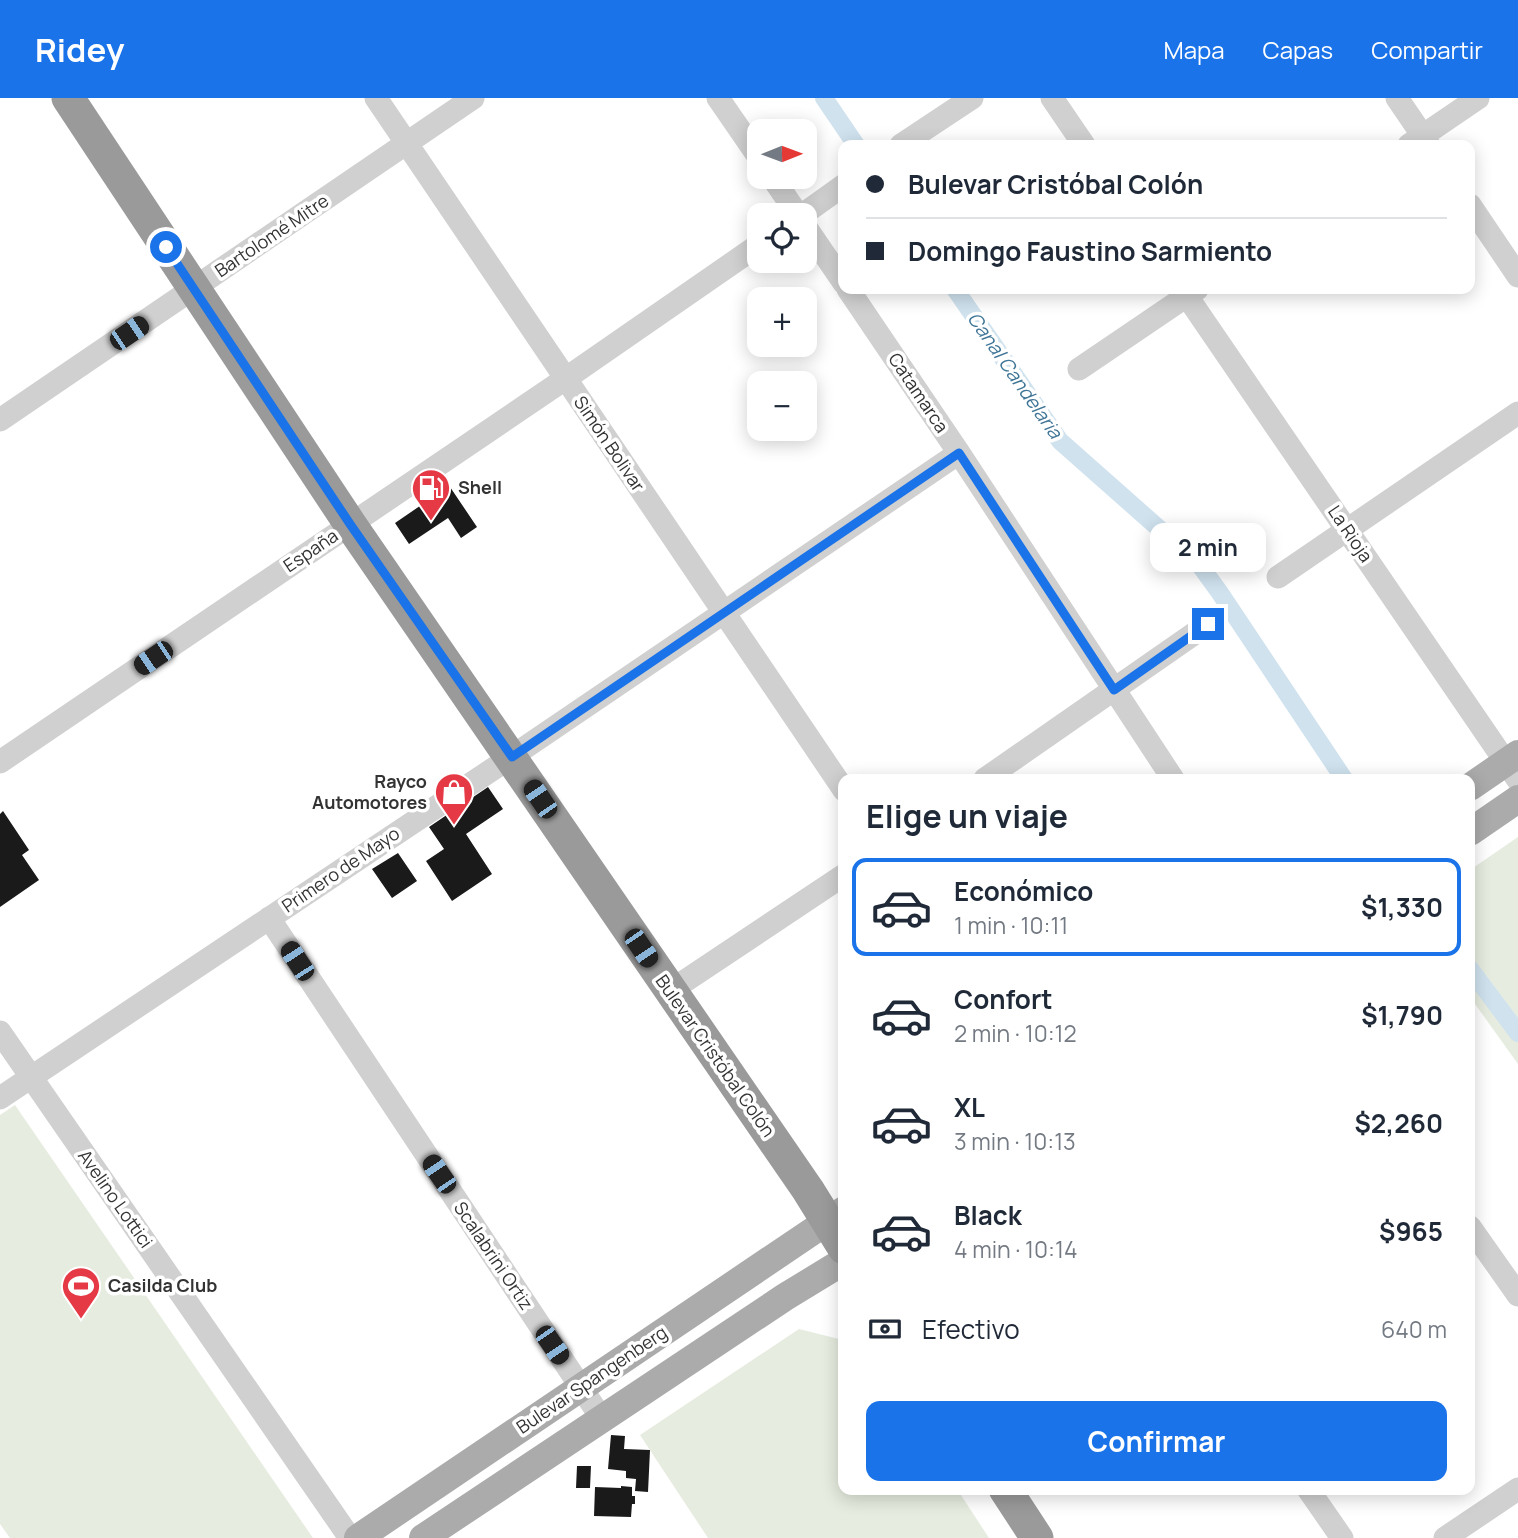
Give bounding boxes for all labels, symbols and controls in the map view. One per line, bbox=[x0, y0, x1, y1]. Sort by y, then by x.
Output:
text: Ridey bbox=[35, 27, 124, 72]
text: Mapa bbox=[1164, 33, 1225, 66]
text: Capas bbox=[1263, 33, 1333, 66]
text: Compartir bbox=[1371, 33, 1483, 66]
north arrow bbox=[747, 119, 817, 189]
map controls bbox=[747, 119, 817, 441]
text: Bulevar Cristóbal Colón bbox=[908, 166, 1203, 202]
street label: Bartolomé Mitre bbox=[210, 188, 333, 282]
button: locate bbox=[747, 203, 817, 273]
route start bbox=[150, 231, 182, 263]
text: Domingo Faustino Sarmiento bbox=[908, 233, 1272, 269]
button: + bbox=[747, 287, 817, 357]
water label: Canal Candelaria bbox=[962, 307, 1069, 445]
car bbox=[106, 313, 153, 353]
street label: Catamarca bbox=[883, 348, 954, 437]
button: − bbox=[747, 371, 817, 441]
street label: Simón Bolivar bbox=[569, 391, 651, 496]
fuel station icon: Shell bbox=[410, 467, 452, 522]
place label: Shell bbox=[458, 475, 502, 499]
street label: La Rioja bbox=[1323, 500, 1379, 566]
callout: 2 min bbox=[1150, 522, 1266, 572]
street label: España bbox=[278, 523, 342, 577]
text: 2 min bbox=[1178, 531, 1238, 563]
route end bbox=[1192, 608, 1224, 640]
car bbox=[130, 638, 177, 678]
place label: Rayco Automotores bbox=[312, 769, 427, 814]
shop icon: Rayco Automotores bbox=[433, 771, 475, 826]
car bbox=[520, 776, 561, 822]
text: Elige un viaje bbox=[866, 794, 1068, 838]
street label: Primero de Mayo bbox=[277, 821, 404, 917]
text: Económico bbox=[954, 873, 1093, 909]
icon: car bbox=[870, 876, 933, 939]
text: $1,330 bbox=[1361, 889, 1443, 925]
text: 1 min · 10:11 bbox=[954, 909, 1068, 941]
car bbox=[621, 925, 662, 971]
car bbox=[277, 938, 318, 984]
street label: Bulevar Cristóbal Colón bbox=[651, 970, 781, 1141]
text: Confort bbox=[954, 981, 1053, 1017]
icon: car bbox=[870, 984, 933, 1047]
text: $1,790 bbox=[1361, 997, 1443, 1033]
text: 2 min · 10:12 bbox=[954, 1017, 1077, 1049]
text: XL bbox=[954, 1089, 985, 1125]
icon: car bbox=[870, 1092, 933, 1155]
text: $2,260 bbox=[1355, 1105, 1443, 1141]
text: 3 min · 10:13 bbox=[954, 1125, 1076, 1157]
street label: Avelino Lottici bbox=[73, 1145, 159, 1252]
car bbox=[419, 1151, 460, 1197]
street label: Scalabrini Ortiz bbox=[449, 1197, 539, 1314]
text: Black bbox=[954, 1197, 1022, 1233]
icon: car bbox=[870, 1200, 933, 1263]
text: $965 bbox=[1379, 1213, 1443, 1249]
text: 4 min · 10:14 bbox=[954, 1233, 1078, 1265]
sports icon: Casilda Club bbox=[60, 1265, 102, 1320]
place label: Casilda Club bbox=[108, 1273, 217, 1297]
icon: cash bbox=[866, 1310, 904, 1348]
text: Efectivo bbox=[922, 1311, 1020, 1347]
text: 640 m bbox=[1381, 1313, 1447, 1345]
street label: Bulevar Spangenberg bbox=[511, 1320, 671, 1439]
car bbox=[532, 1322, 573, 1368]
button: Confirmar bbox=[866, 1401, 1447, 1481]

